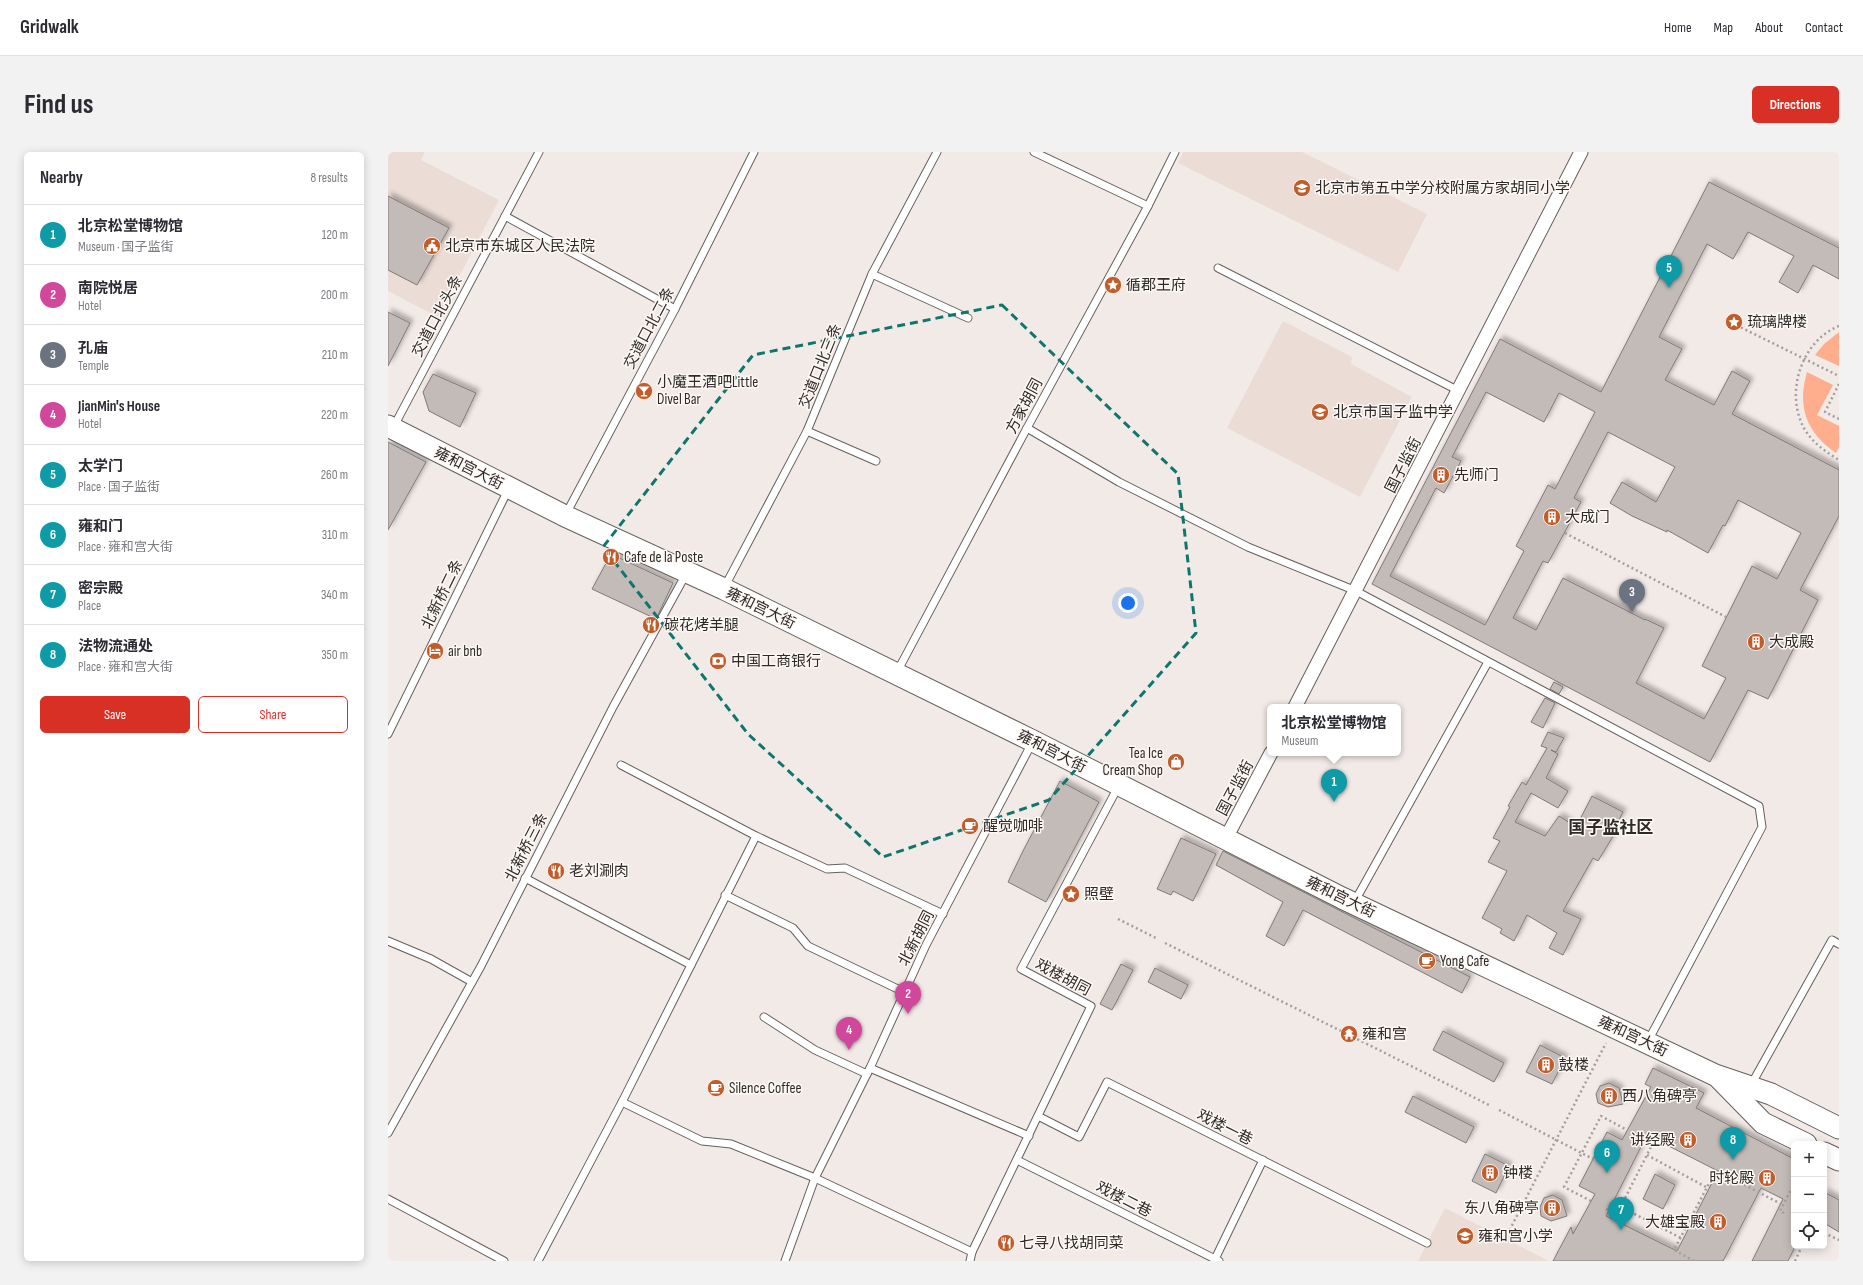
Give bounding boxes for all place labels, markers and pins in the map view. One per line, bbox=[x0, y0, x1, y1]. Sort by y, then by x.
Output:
school or university icon: 北京市第五中学分校附属方家胡同小学 bbox=[1292, 178, 1312, 198]
place label: 北京市第五中学分校附属方家胡同小学 bbox=[1315, 179, 1570, 198]
public building icon: 北京市东城区人民法院 bbox=[422, 236, 442, 256]
place label: 北京市东城区人民法院 bbox=[445, 237, 595, 256]
pin: 5 bbox=[1656, 255, 1682, 288]
place icon: 循郡王府 bbox=[1103, 275, 1123, 295]
place label: 循郡王府 bbox=[1126, 276, 1186, 295]
place icon: 琉璃牌楼 bbox=[1724, 312, 1744, 332]
place label: 琉璃牌楼 bbox=[1747, 313, 1807, 332]
place label: 小魔王酒吧Little Divel Bar bbox=[657, 373, 758, 409]
bar icon: 小魔王酒吧Little Divel Bar bbox=[634, 381, 654, 401]
school or university icon: 北京市国子监中学 bbox=[1310, 402, 1330, 422]
place label: 北京市国子监中学 bbox=[1333, 403, 1453, 422]
building icon: 先师门 bbox=[1431, 465, 1451, 485]
place label: 先师门 bbox=[1454, 466, 1499, 485]
building icon: 大成门 bbox=[1542, 507, 1562, 527]
place label: 大成门 bbox=[1565, 508, 1610, 527]
restaurant icon: Cafe de la Poste bbox=[601, 547, 621, 567]
place label: Cafe de la Poste bbox=[624, 548, 703, 567]
pin: 3 bbox=[1619, 579, 1645, 612]
restaurant icon: 碳花烤羊腿 bbox=[641, 615, 661, 635]
place label: 碳花烤羊腿 bbox=[664, 616, 739, 635]
building icon: 大成殿 bbox=[1746, 632, 1766, 652]
place label: 大成殿 bbox=[1769, 633, 1814, 652]
hotel icon: air bnb bbox=[425, 641, 445, 661]
place label: air bnb bbox=[448, 642, 482, 661]
bank icon: 中国工商银行 bbox=[708, 651, 728, 671]
place label: 中国工商银行 bbox=[731, 652, 821, 671]
place label: Tea Ice Cream Shop bbox=[1103, 744, 1163, 780]
shop icon: Tea Ice Cream Shop bbox=[1166, 752, 1186, 772]
pin: 1 bbox=[1321, 769, 1347, 802]
cafe icon: 醒觉咖啡 bbox=[960, 816, 980, 836]
place label: 醒觉咖啡 bbox=[983, 817, 1043, 836]
restaurant icon: 老刘涮肉 bbox=[546, 861, 566, 881]
place label: 老刘涮肉 bbox=[569, 862, 629, 881]
place icon: 照壁 bbox=[1061, 884, 1081, 904]
place label: 照壁 bbox=[1084, 885, 1114, 904]
cafe icon: Yong Cafe bbox=[1417, 951, 1437, 971]
place label: Yong Cafe bbox=[1440, 952, 1489, 971]
pin: 2 bbox=[895, 981, 921, 1014]
pin: 4 bbox=[836, 1017, 862, 1050]
temple icon: 雍和宫 bbox=[1339, 1024, 1359, 1044]
place label: 雍和宫 bbox=[1362, 1025, 1407, 1044]
building icon: 鼓楼 bbox=[1536, 1055, 1556, 1075]
place label: 鼓楼 bbox=[1559, 1056, 1589, 1075]
cafe icon: Silence Coffee bbox=[706, 1078, 726, 1098]
place label: Silence Coffee bbox=[729, 1079, 801, 1098]
building icon: 西八角碑亭 bbox=[1599, 1086, 1619, 1106]
place label: 西八角碑亭 bbox=[1622, 1087, 1697, 1106]
pin: 8 bbox=[1720, 1127, 1746, 1160]
building icon: 讲经殿 bbox=[1678, 1130, 1698, 1150]
place label: 讲经殿 bbox=[1630, 1131, 1675, 1150]
pin: 6 bbox=[1594, 1140, 1620, 1173]
building icon: 钟楼 bbox=[1480, 1163, 1500, 1183]
place label: 钟楼 bbox=[1503, 1164, 1533, 1183]
building icon: 时轮殿 bbox=[1757, 1168, 1777, 1188]
place label: 时轮殿 bbox=[1709, 1169, 1754, 1188]
pin: 7 bbox=[1608, 1197, 1634, 1230]
building icon: 东八角碑亭 bbox=[1542, 1198, 1562, 1218]
place label: 东八角碑亭 bbox=[1464, 1199, 1539, 1218]
building icon: 大雄宝殿 bbox=[1708, 1212, 1728, 1232]
place label: 大雄宝殿 bbox=[1645, 1213, 1705, 1232]
school or university icon: 雍和宫小学 bbox=[1455, 1226, 1475, 1246]
place label: 雍和宫小学 bbox=[1478, 1227, 1553, 1246]
restaurant icon: 七寻八找胡同菜 bbox=[996, 1233, 1016, 1253]
place label: 七寻八找胡同菜 bbox=[1019, 1234, 1124, 1253]

